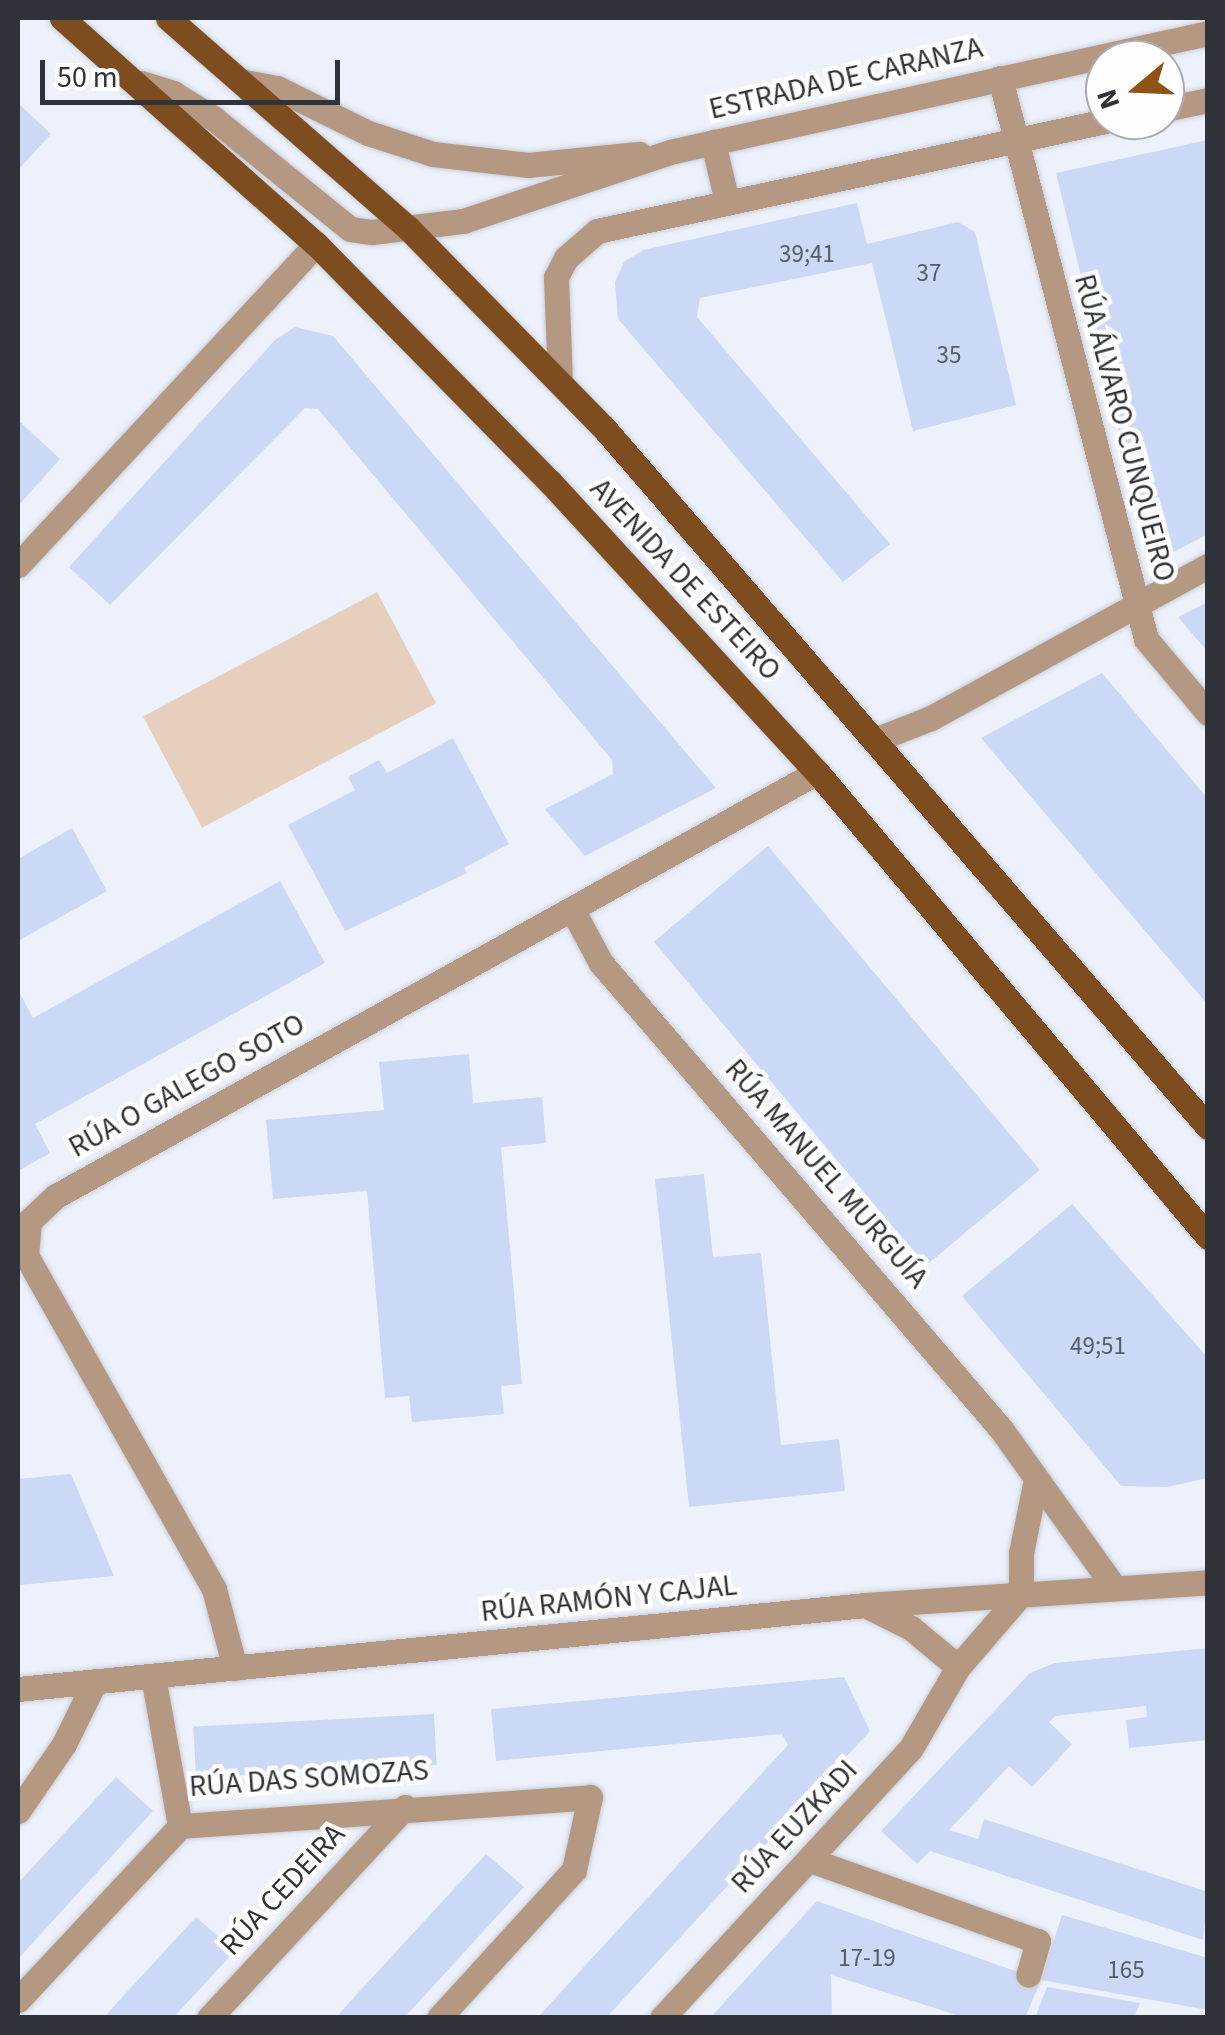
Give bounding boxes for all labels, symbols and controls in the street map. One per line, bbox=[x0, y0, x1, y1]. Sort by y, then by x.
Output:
street label: ESTRADA DE CARANZA bbox=[706, 30, 986, 128]
scale bar bbox=[45, 40, 345, 102]
north arrow bbox=[1085, 40, 1185, 140]
text: 50 m bbox=[57, 56, 118, 99]
text: N bbox=[1087, 84, 1130, 114]
house number: 39;41 bbox=[779, 239, 835, 269]
house number: 37 bbox=[917, 258, 941, 288]
street label: RÚA ÁLVARO CUNQUEIRO bbox=[1066, 270, 1182, 586]
house number: 35 bbox=[937, 340, 961, 370]
street label: AVENIDA DE ESTEIRO bbox=[582, 472, 788, 688]
street label: RÚA O GALEGO SOTO bbox=[63, 1006, 311, 1166]
street label: RÚA MANUEL MURGUÍA bbox=[717, 1052, 935, 1296]
house number: 49;51 bbox=[1070, 1331, 1126, 1361]
street label: RÚA RAMÓN Y CAJAL bbox=[479, 1568, 739, 1630]
street label: RÚA DAS SOMOZAS bbox=[188, 1753, 430, 1805]
street label: RÚA EUZKADI bbox=[724, 1753, 866, 1901]
street label: RÚA CEDEIRA bbox=[213, 1817, 353, 1963]
house number: 17-19 bbox=[838, 1943, 896, 1973]
house number: 165 bbox=[1107, 1955, 1145, 1985]

